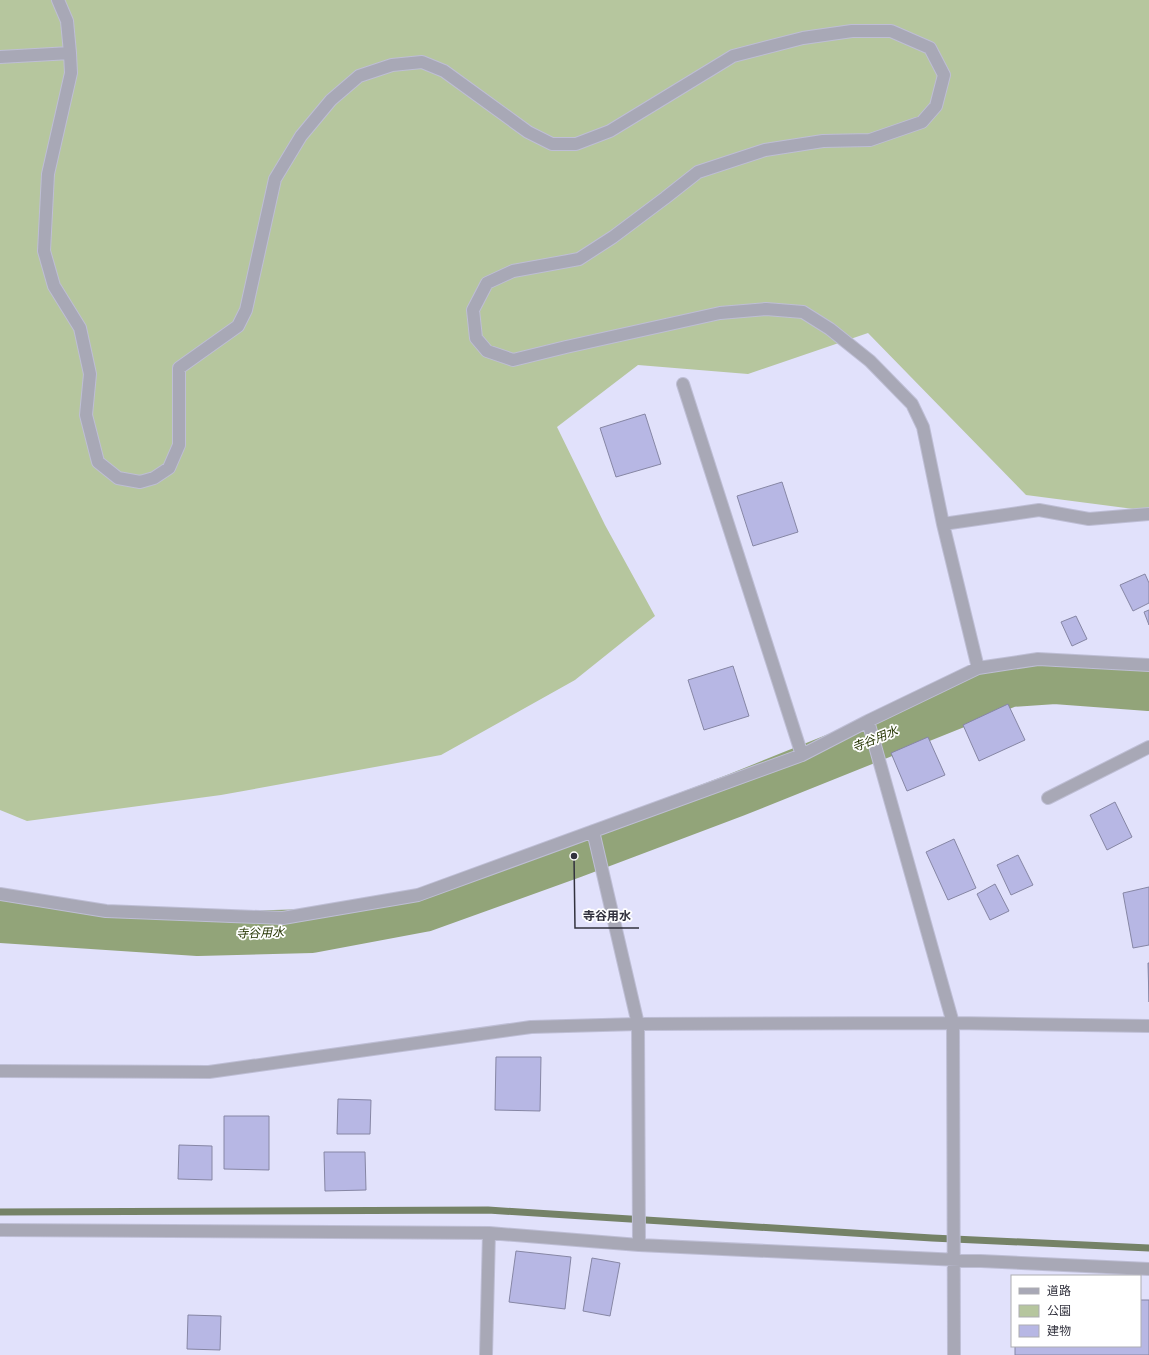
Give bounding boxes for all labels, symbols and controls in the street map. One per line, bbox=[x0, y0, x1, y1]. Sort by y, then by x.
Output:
water label: 寺谷用水 bbox=[850, 722, 902, 754]
callout: 寺谷用水 bbox=[575, 904, 639, 928]
text: 寺谷用水 bbox=[583, 908, 631, 923]
water label: 寺谷用水 bbox=[236, 924, 286, 941]
legend bbox=[1011, 1275, 1141, 1347]
text: 道路 bbox=[1047, 1283, 1071, 1298]
text: 公園 bbox=[1047, 1303, 1071, 1318]
text: 建物 bbox=[1047, 1323, 1071, 1338]

